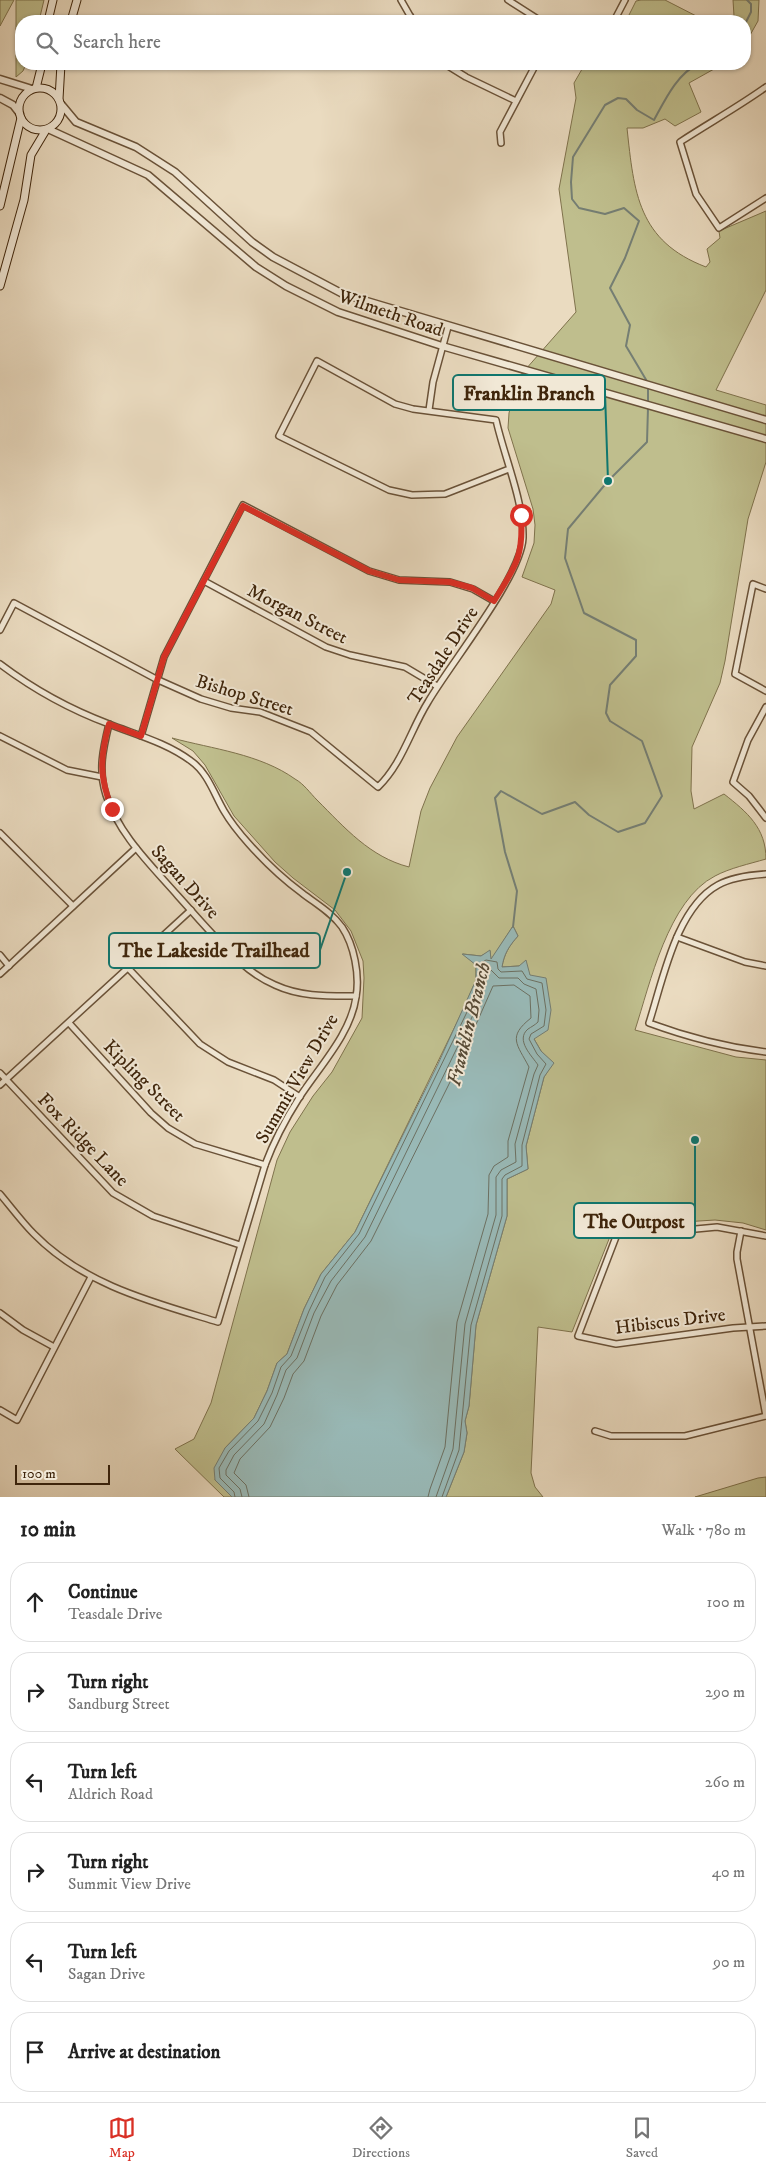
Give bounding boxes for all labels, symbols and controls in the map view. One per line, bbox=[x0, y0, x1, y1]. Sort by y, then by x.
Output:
search box bbox=[15, 15, 751, 70]
icon: search bbox=[33, 29, 61, 57]
text: Search here bbox=[73, 31, 161, 54]
street label: Wilmeth Road bbox=[334, 284, 447, 342]
callout: Franklin Branch bbox=[453, 375, 605, 410]
text: Franklin Branch bbox=[463, 382, 595, 407]
route start bbox=[510, 504, 533, 527]
street label: Morgan Street bbox=[243, 579, 351, 649]
street label: Teasdale Drive bbox=[403, 602, 484, 709]
street label: Bishop Street bbox=[193, 670, 296, 721]
route end bbox=[101, 798, 124, 821]
street label: Sagan Drive bbox=[146, 840, 224, 924]
callout: The Lakeside Trailhead bbox=[109, 933, 320, 968]
text: The Lakeside Trailhead bbox=[118, 939, 310, 964]
water label: Franklin Branch bbox=[442, 960, 497, 1089]
street label: Summit View Drive bbox=[251, 1010, 344, 1148]
street label: Kipling Street bbox=[98, 1035, 190, 1127]
street label: Fox Ridge Lane bbox=[32, 1088, 133, 1192]
callout: The Outpost bbox=[574, 1203, 695, 1238]
text: The Outpost bbox=[582, 1210, 685, 1235]
street label: Hibiscus Drive bbox=[614, 1303, 727, 1340]
scale bar bbox=[15, 1462, 110, 1485]
text: 100 m bbox=[22, 1465, 56, 1483]
text: 10 min bbox=[20, 1517, 76, 1543]
text: Walk · 780 m bbox=[662, 1520, 746, 1540]
text: Continue bbox=[68, 1581, 138, 1604]
icon: ahead bbox=[21, 1588, 49, 1616]
text: 100 m bbox=[707, 1592, 745, 1612]
text: Teasdale Drive bbox=[68, 1604, 162, 1624]
text: Turn right bbox=[68, 1671, 148, 1694]
icon: right bbox=[21, 1678, 49, 1706]
text: 290 m bbox=[705, 1682, 745, 1702]
text: Sandburg Street bbox=[68, 1694, 170, 1714]
text: Turn left bbox=[68, 1761, 137, 1784]
icon: left bbox=[21, 1768, 49, 1796]
text: 260 m bbox=[705, 1772, 745, 1792]
text: Aldrich Road bbox=[68, 1784, 153, 1804]
text: Turn right bbox=[68, 1851, 148, 1874]
icon: right bbox=[21, 1858, 49, 1886]
text: 40 m bbox=[712, 1862, 745, 1882]
text: Summit View Drive bbox=[68, 1874, 191, 1894]
text: Turn left bbox=[68, 1941, 137, 1964]
icon: left bbox=[21, 1948, 49, 1976]
text: 90 m bbox=[713, 1952, 745, 1972]
text: Sagan Drive bbox=[68, 1964, 145, 1984]
icon: arrive bbox=[21, 2038, 49, 2066]
text: Arrive at destination bbox=[68, 2041, 220, 2064]
tab: Map bbox=[108, 2114, 136, 2162]
tab: Directions bbox=[352, 2114, 410, 2162]
tab: Saved bbox=[626, 2114, 658, 2162]

